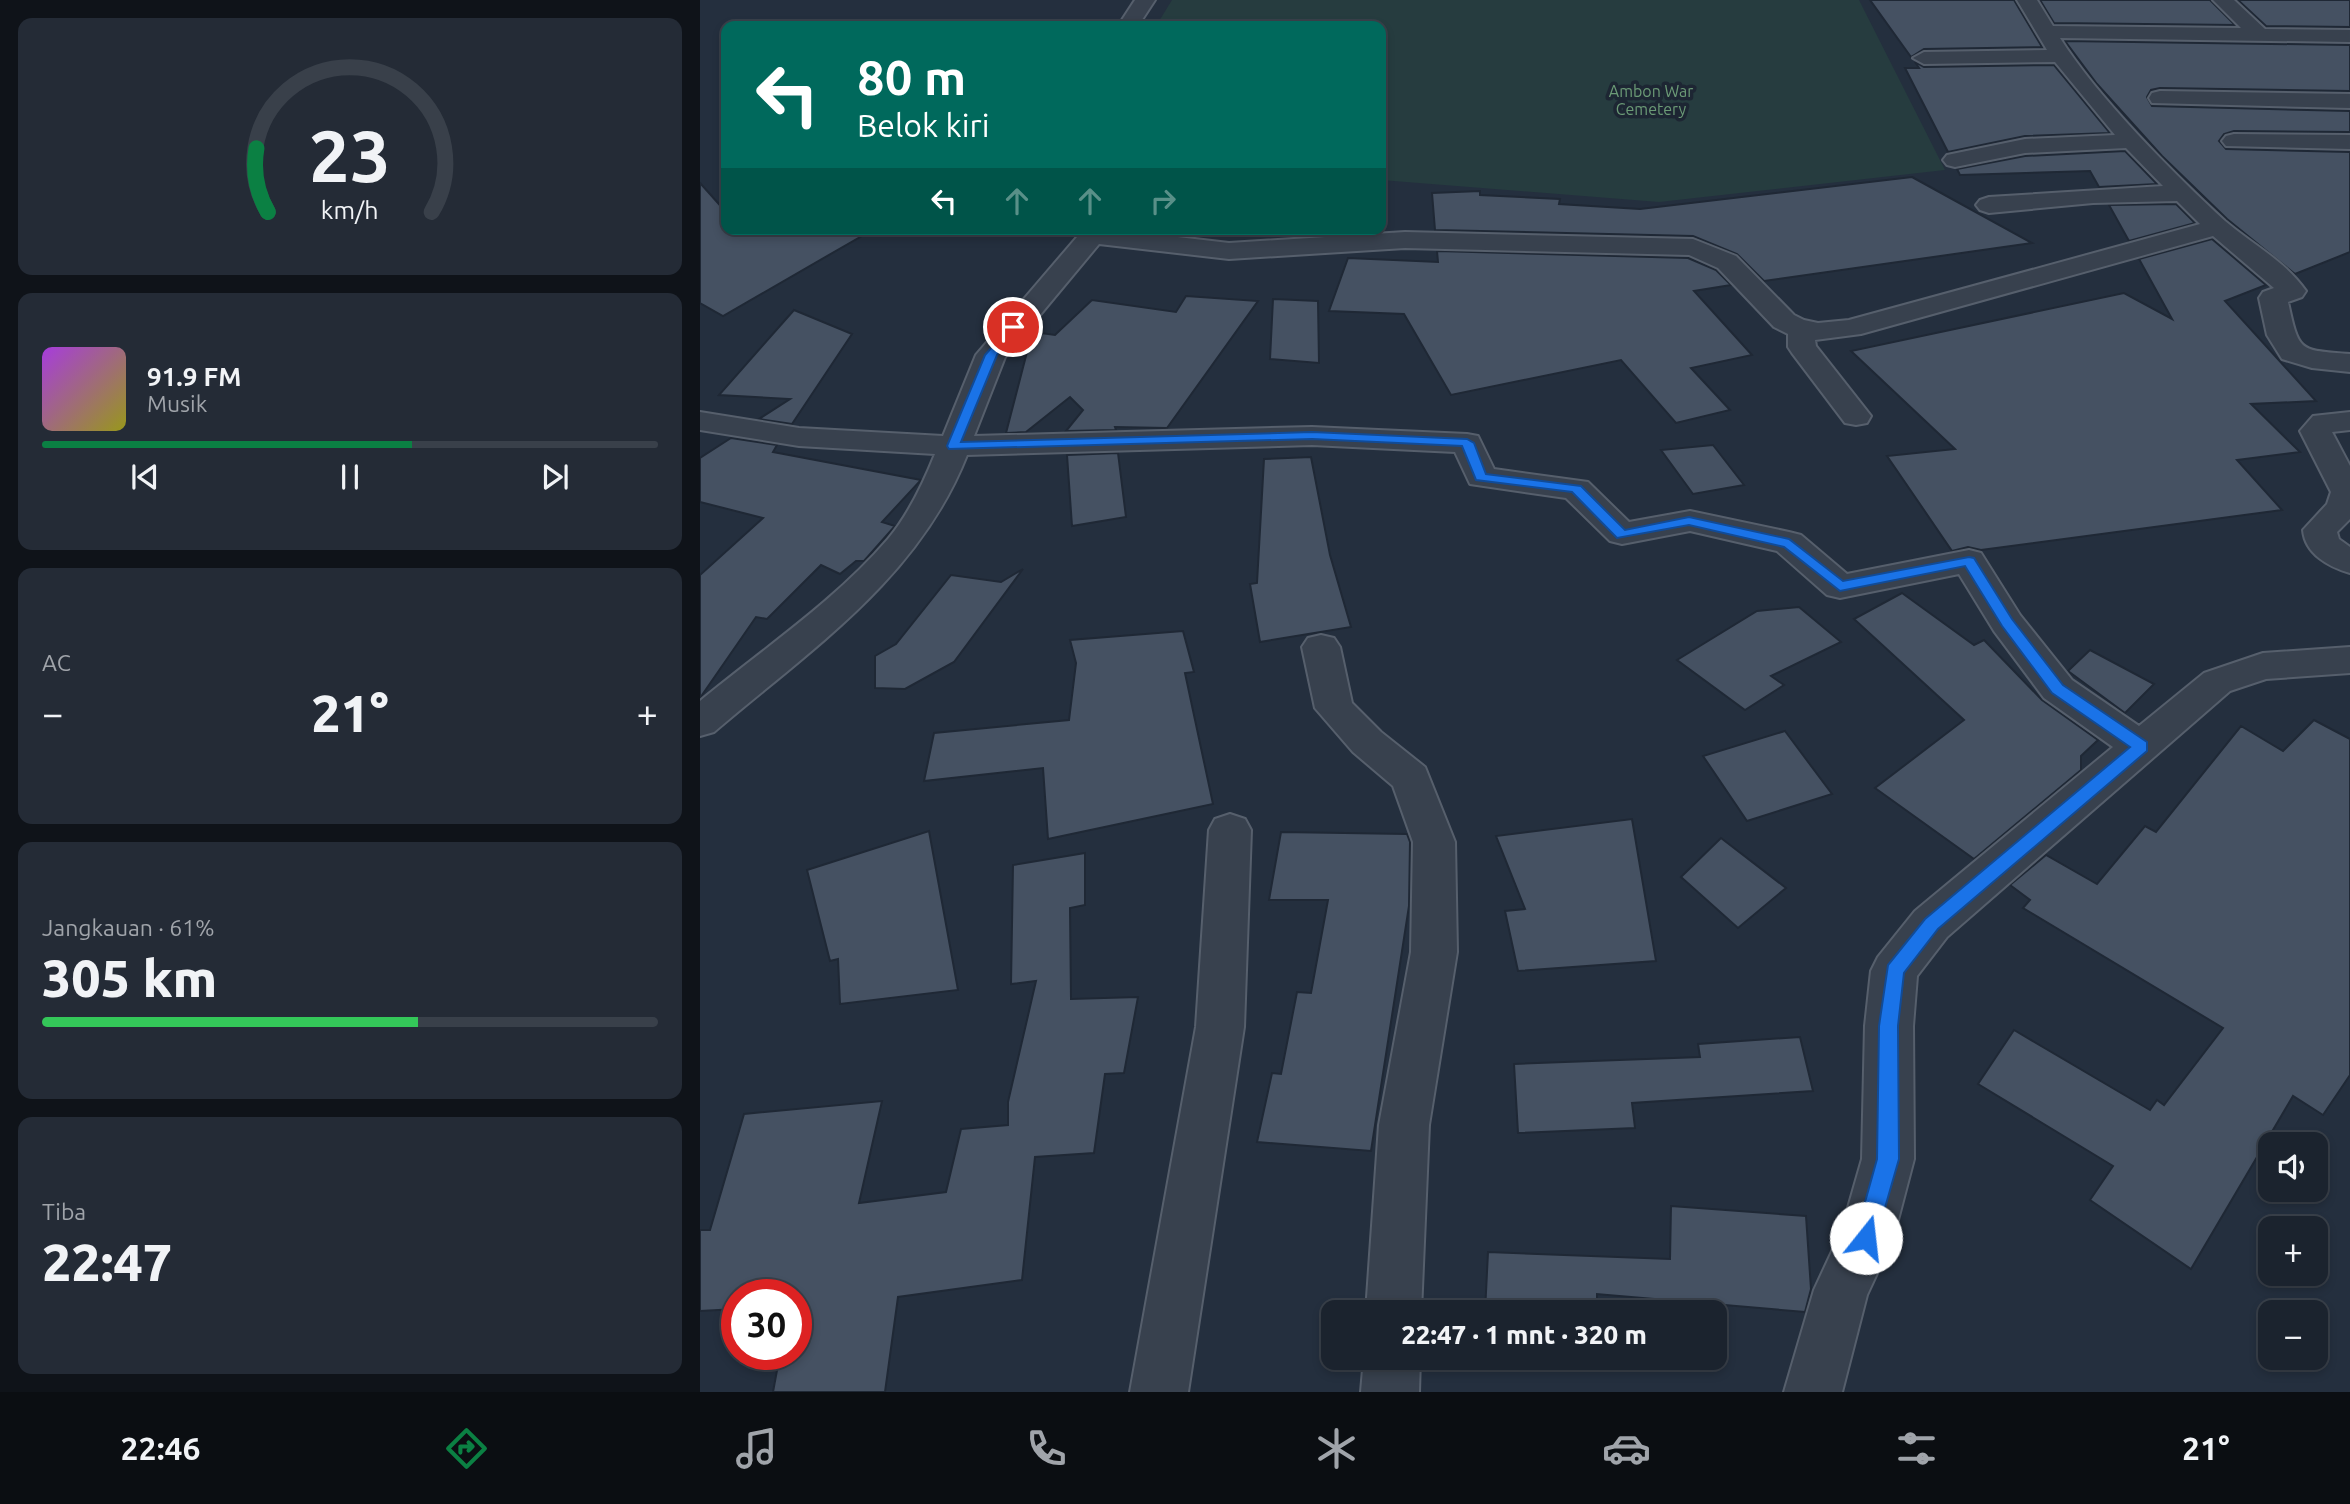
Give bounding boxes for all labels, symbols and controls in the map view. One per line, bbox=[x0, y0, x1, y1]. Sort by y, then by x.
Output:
icon: left bbox=[742, 49, 833, 140]
text: 80 m bbox=[857, 49, 966, 104]
park label: Ambon War Cemetery bbox=[1609, 82, 1693, 118]
text: Belok kiri bbox=[857, 107, 989, 143]
text: 23 bbox=[309, 115, 391, 197]
icon: left bbox=[925, 182, 963, 220]
icon: ahead bbox=[998, 182, 1036, 220]
icon: ahead bbox=[1071, 182, 1109, 220]
icon: right bbox=[1144, 182, 1182, 220]
text: km/h bbox=[321, 196, 379, 224]
pin bbox=[983, 297, 1043, 357]
icon: arrive bbox=[994, 308, 1032, 346]
text: 91.9 FM bbox=[147, 362, 241, 391]
text: Musik bbox=[147, 391, 207, 416]
icon: previous bbox=[126, 458, 164, 496]
icon: pause bbox=[331, 458, 369, 496]
icon: next bbox=[536, 458, 574, 496]
text: AC bbox=[42, 650, 71, 675]
text: 21° bbox=[311, 684, 389, 742]
text: − bbox=[42, 692, 63, 734]
text: + bbox=[637, 692, 658, 734]
text: Jangkauan · 61% bbox=[42, 915, 214, 940]
text: 305 km bbox=[42, 949, 217, 1007]
map controls bbox=[2258, 1132, 2328, 1370]
button: sound bbox=[2258, 1132, 2328, 1202]
text: Tiba bbox=[42, 1199, 86, 1224]
position arrow bbox=[1829, 1201, 1903, 1275]
button: + bbox=[2258, 1216, 2328, 1286]
text: 22:47 bbox=[42, 1233, 172, 1291]
speed limit sign: 30 bbox=[721, 1279, 812, 1370]
button: − bbox=[2258, 1300, 2328, 1370]
text: 22:47 · 1 mnt · 320 m bbox=[1401, 1320, 1647, 1349]
icon: directions bbox=[442, 1424, 491, 1473]
icon: music bbox=[732, 1424, 781, 1473]
icon: phone bbox=[1022, 1424, 1071, 1473]
icon: climate bbox=[1312, 1424, 1361, 1473]
icon: car bbox=[1602, 1424, 1651, 1473]
icon: filters bbox=[1892, 1424, 1941, 1473]
text: 22:46 bbox=[121, 1430, 201, 1466]
text: 21° bbox=[2182, 1430, 2229, 1466]

